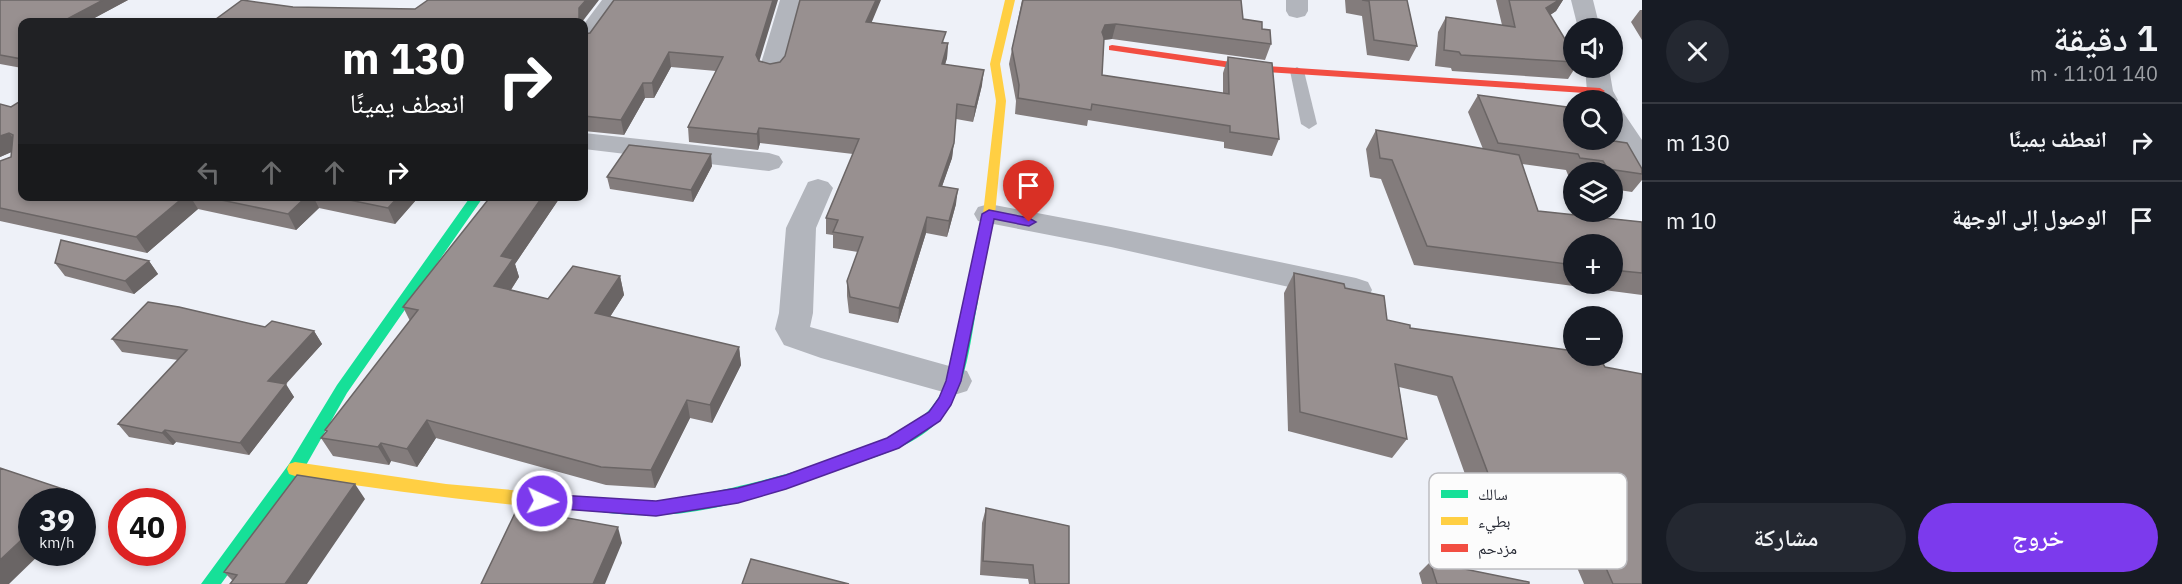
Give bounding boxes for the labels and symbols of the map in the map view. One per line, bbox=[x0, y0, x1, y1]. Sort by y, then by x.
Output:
pin bbox=[1003, 160, 1054, 222]
position arrow bbox=[510, 469, 574, 533]
legend bbox=[1429, 473, 1627, 569]
text: سالك bbox=[1478, 484, 1508, 504]
speed limit sign: 40 bbox=[108, 488, 186, 566]
text: بطيء bbox=[1478, 511, 1510, 534]
text: مزدحم bbox=[1478, 538, 1517, 559]

